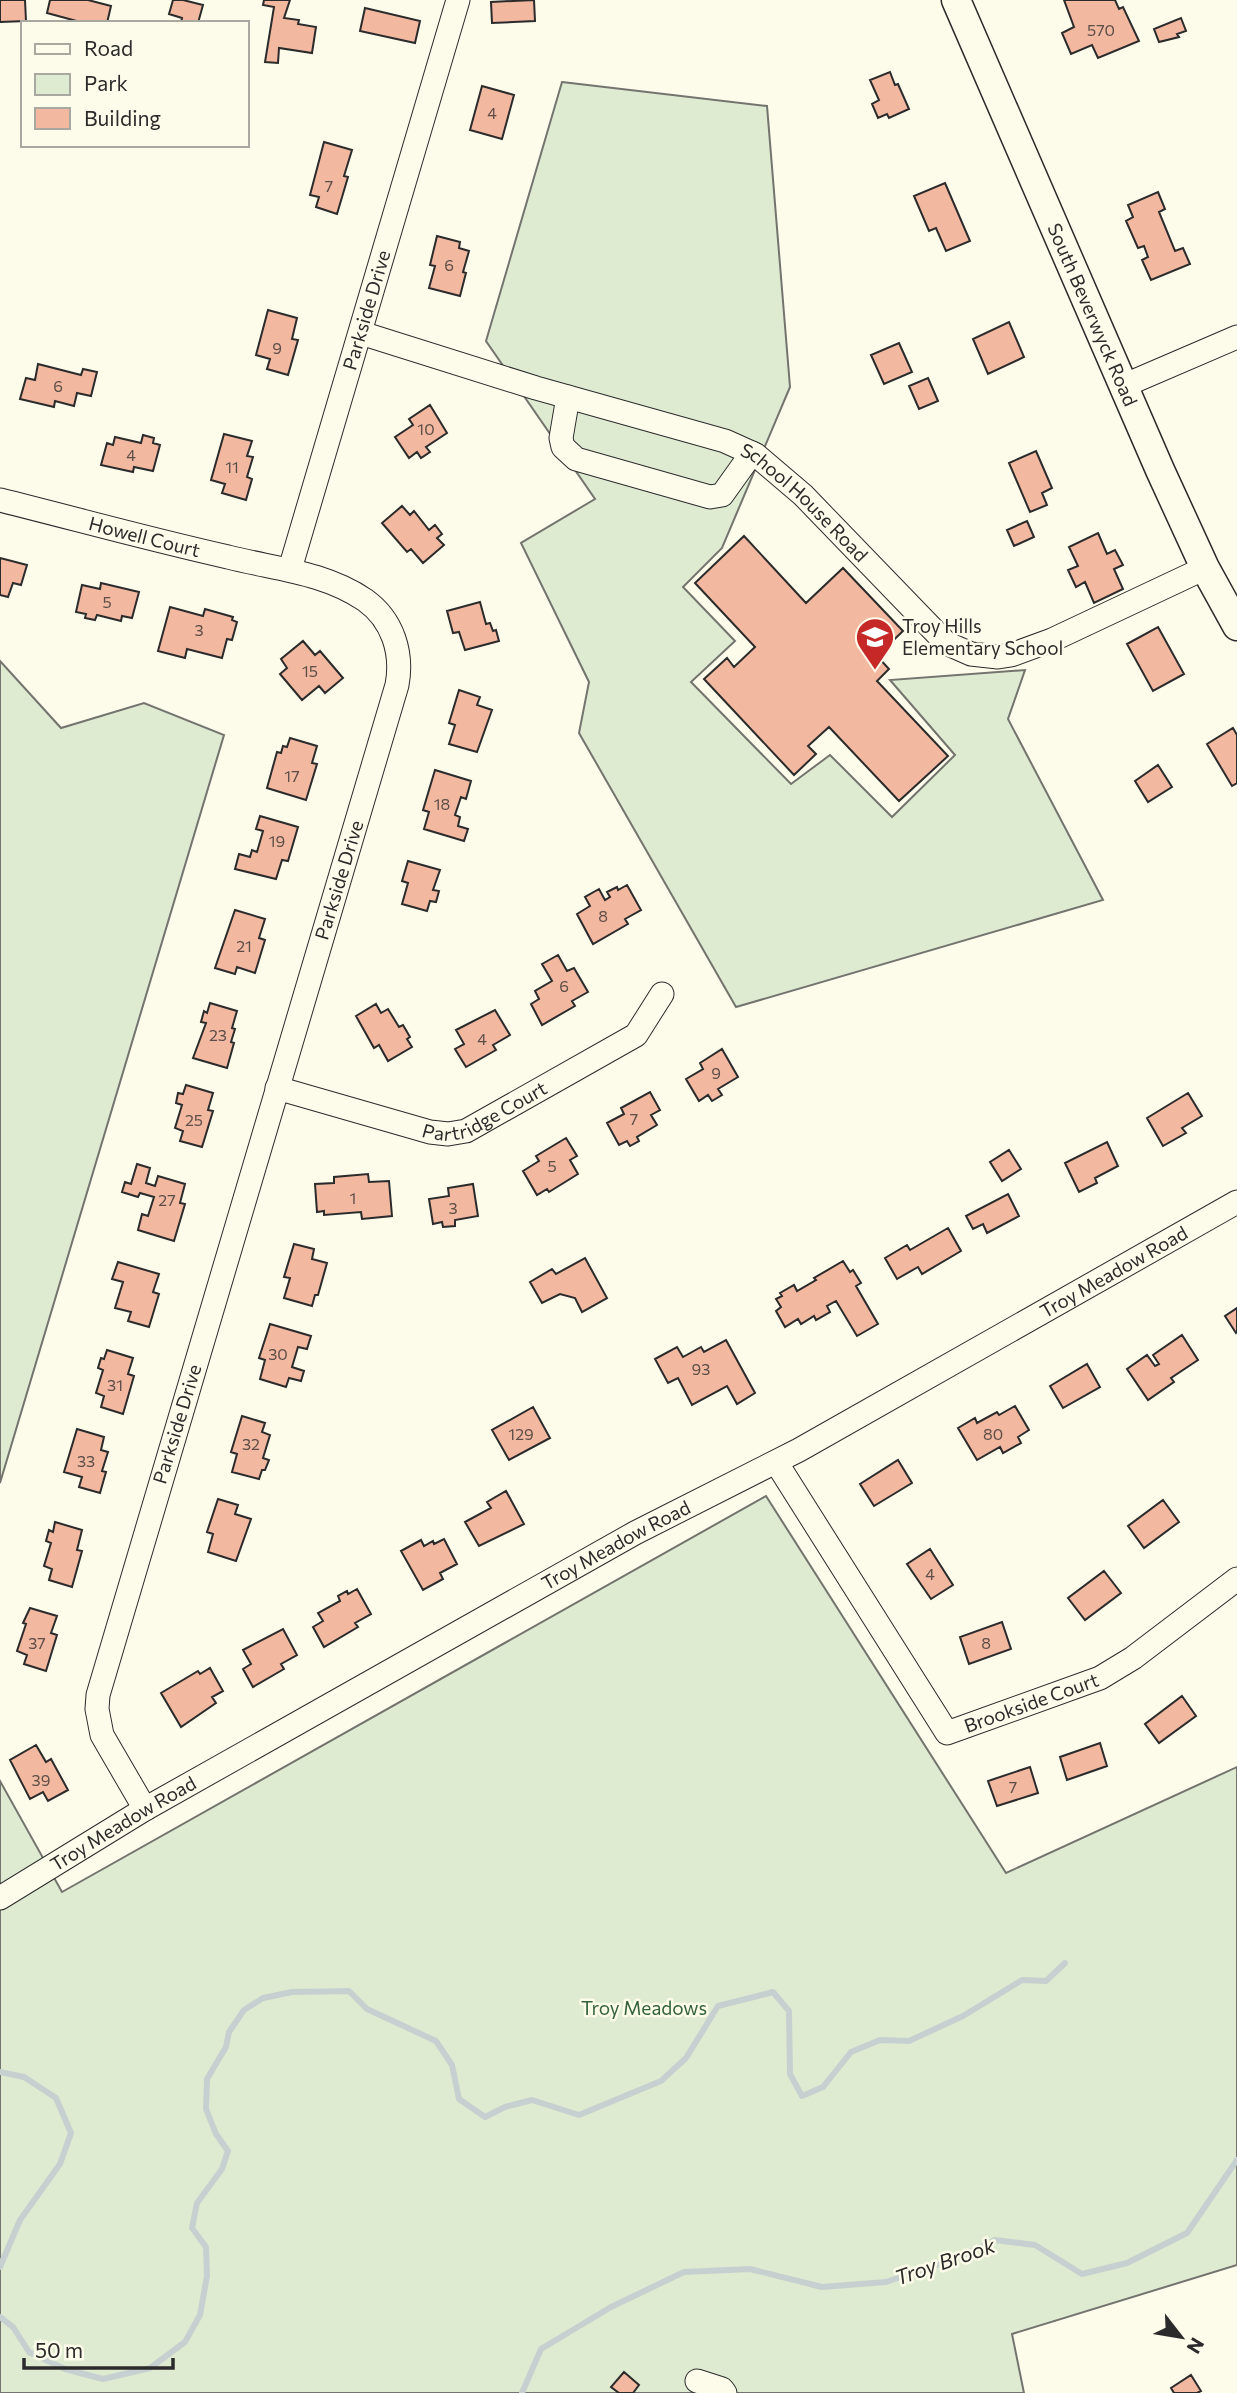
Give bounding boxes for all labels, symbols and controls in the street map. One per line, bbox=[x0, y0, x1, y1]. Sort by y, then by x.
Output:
house number: 570 bbox=[1087, 20, 1115, 39]
legend bbox=[21, 21, 248, 147]
text: Road bbox=[84, 35, 133, 60]
text: Park bbox=[84, 70, 128, 95]
house number: 4 bbox=[487, 103, 497, 122]
text: Building bbox=[84, 105, 161, 130]
house number: 7 bbox=[325, 176, 333, 195]
street label: South Beverwyck Road bbox=[1043, 219, 1143, 409]
street label: Parkside Drive bbox=[337, 247, 395, 373]
house number: 6 bbox=[444, 255, 454, 274]
house number: 9 bbox=[272, 338, 282, 357]
house number: 6 bbox=[53, 376, 63, 395]
house number: 10 bbox=[417, 419, 435, 438]
street label: School House Road bbox=[737, 438, 873, 566]
house number: 4 bbox=[126, 445, 136, 464]
house number: 11 bbox=[225, 457, 239, 476]
street label: Howell Court bbox=[86, 511, 203, 561]
house number: 5 bbox=[102, 592, 112, 611]
place label: Troy Hills Elementary School bbox=[902, 614, 1063, 659]
school or university icon: Troy Hills Elementary School bbox=[854, 616, 896, 671]
house number: 3 bbox=[194, 620, 204, 639]
house number: 15 bbox=[302, 661, 318, 680]
house number: 17 bbox=[284, 766, 300, 785]
house number: 18 bbox=[434, 794, 450, 813]
street label: Parkside Drive bbox=[309, 817, 368, 942]
house number: 19 bbox=[269, 831, 285, 850]
house number: 8 bbox=[598, 906, 608, 925]
house number: 21 bbox=[236, 936, 252, 955]
house number: 6 bbox=[559, 976, 569, 995]
house number: 23 bbox=[209, 1025, 227, 1044]
house number: 4 bbox=[477, 1029, 487, 1048]
house number: 9 bbox=[711, 1063, 721, 1082]
street label: Partridge Court bbox=[420, 1076, 551, 1145]
house number: 7 bbox=[630, 1109, 638, 1128]
house number: 25 bbox=[185, 1110, 203, 1129]
house number: 5 bbox=[547, 1156, 557, 1175]
house number: 1 bbox=[350, 1188, 356, 1207]
house number: 27 bbox=[158, 1190, 176, 1209]
house number: 3 bbox=[448, 1198, 458, 1217]
street label: Troy Meadow Road bbox=[1036, 1221, 1191, 1322]
house number: 30 bbox=[268, 1344, 288, 1363]
house number: 93 bbox=[692, 1359, 710, 1378]
street label: Parkside Drive bbox=[147, 1361, 206, 1486]
house number: 31 bbox=[107, 1375, 123, 1394]
house number: 129 bbox=[508, 1424, 534, 1443]
house number: 80 bbox=[983, 1424, 1003, 1443]
house number: 32 bbox=[242, 1434, 260, 1453]
house number: 33 bbox=[77, 1451, 95, 1470]
street label: Troy Meadow Road bbox=[537, 1495, 694, 1594]
house number: 4 bbox=[925, 1564, 935, 1583]
house number: 37 bbox=[28, 1633, 46, 1652]
house number: 8 bbox=[981, 1633, 991, 1652]
street label: Brookside Court bbox=[961, 1667, 1102, 1737]
house number: 39 bbox=[32, 1770, 50, 1789]
street label: Troy Meadow Road bbox=[46, 1771, 200, 1875]
house number: 7 bbox=[1009, 1777, 1017, 1796]
park label: Troy Meadows bbox=[581, 1996, 707, 2019]
water label: Troy Brook bbox=[891, 2232, 999, 2289]
north arrow bbox=[1146, 2302, 1216, 2372]
scale bar bbox=[24, 2326, 173, 2370]
text: N bbox=[1182, 2334, 1210, 2358]
text: 50 m bbox=[35, 2337, 83, 2362]

